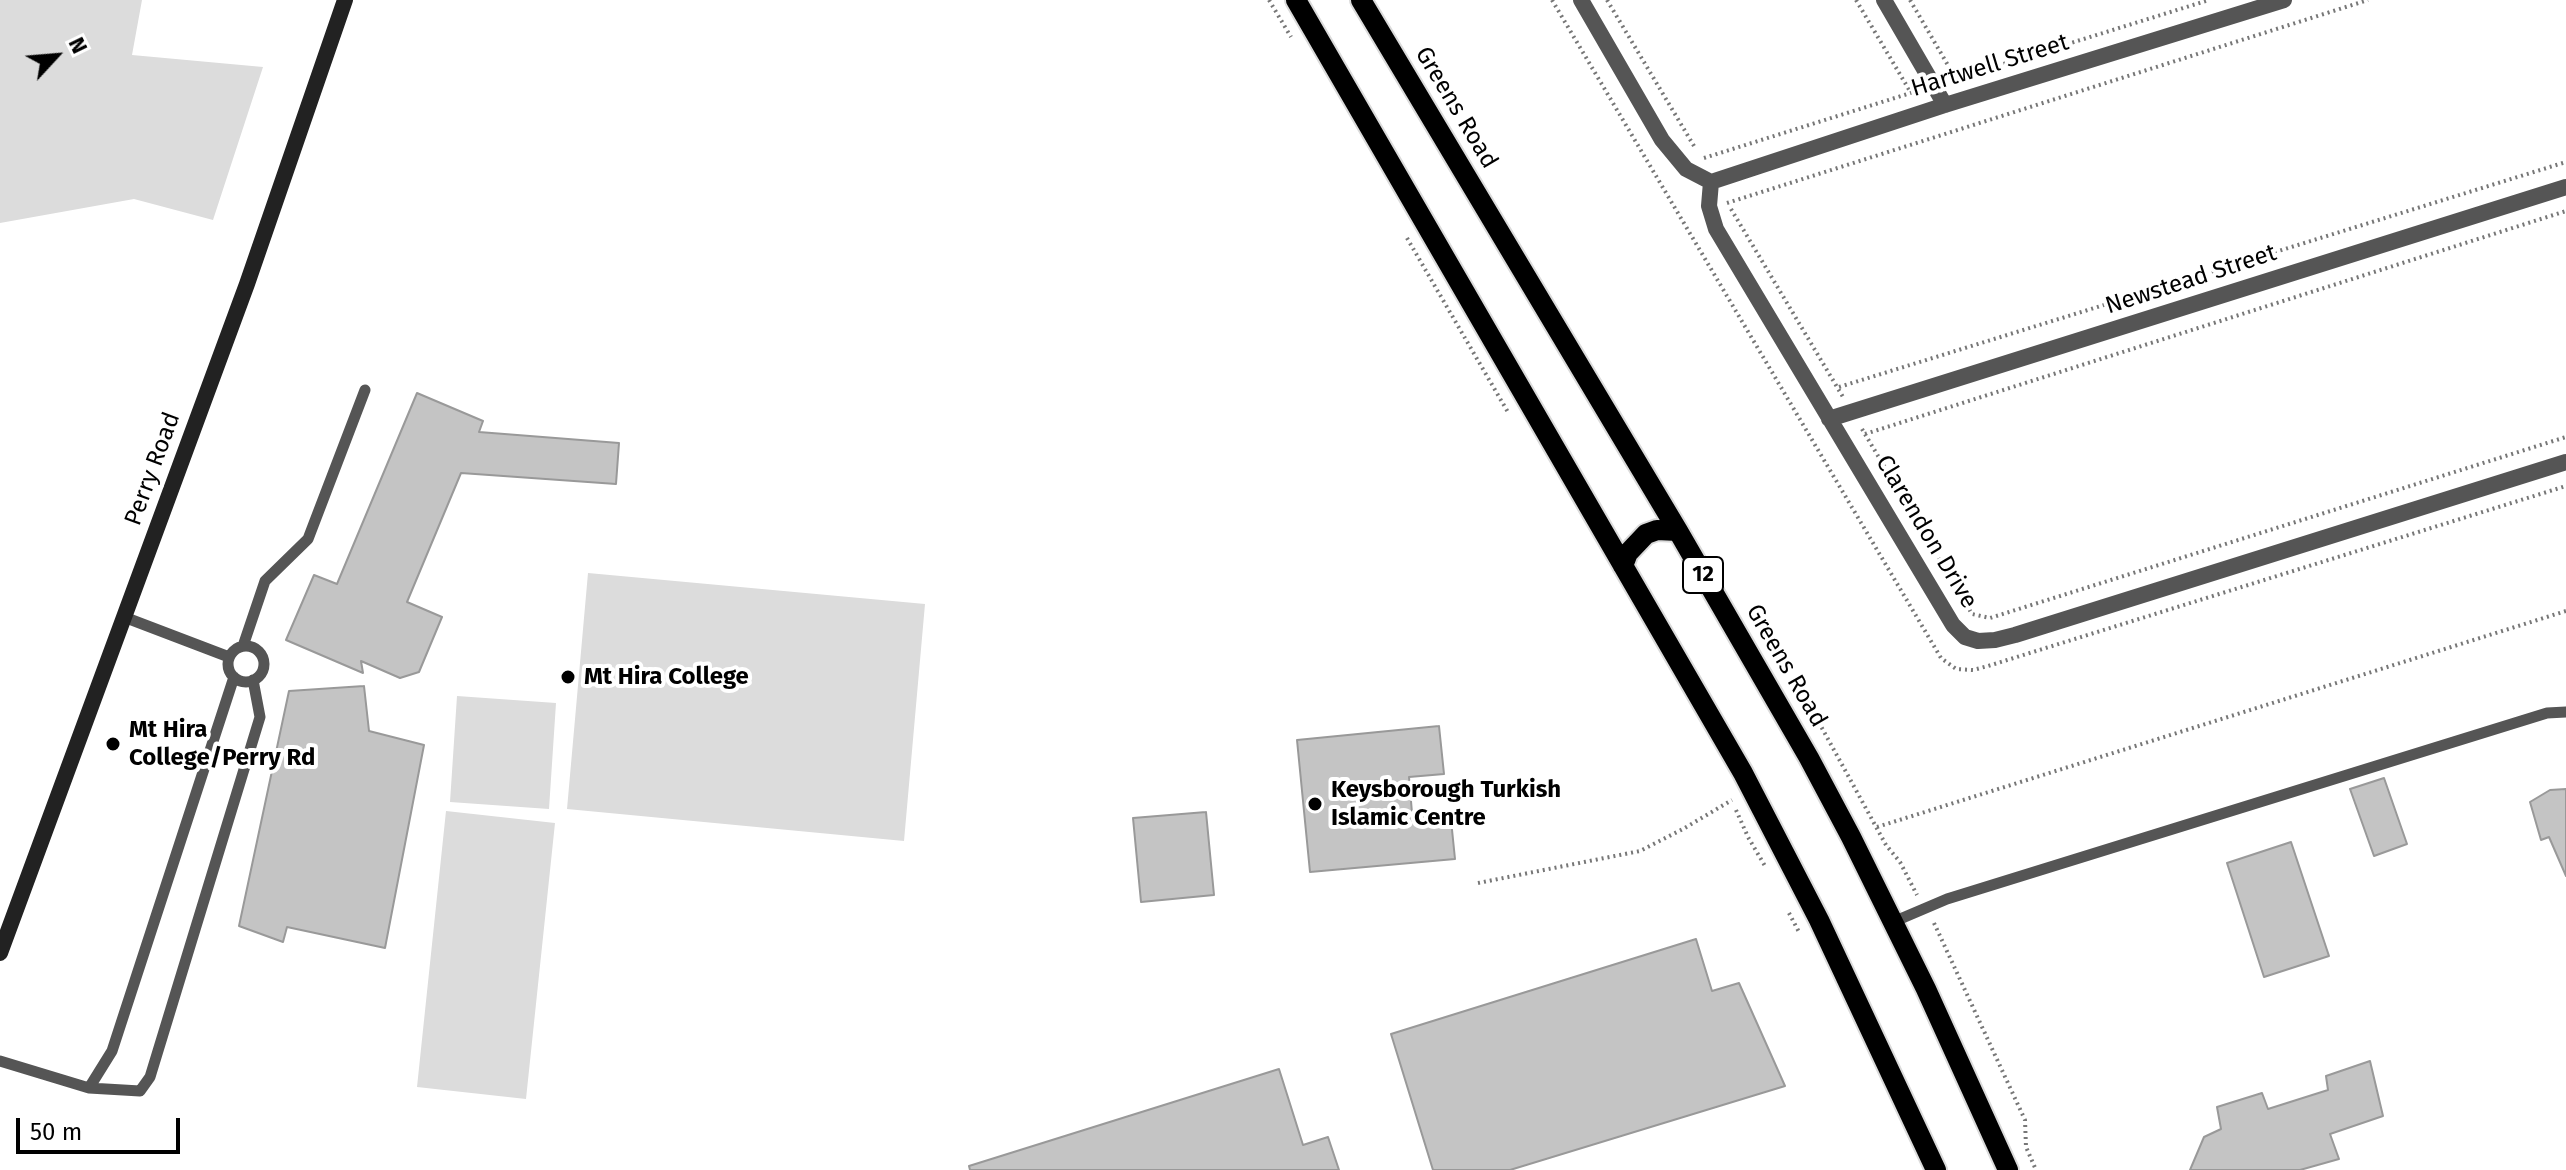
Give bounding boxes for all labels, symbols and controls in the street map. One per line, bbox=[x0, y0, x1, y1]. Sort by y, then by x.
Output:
north arrow bbox=[16, 16, 96, 96]
street label: Hartwell Street bbox=[1908, 28, 2072, 104]
text: N bbox=[63, 33, 93, 58]
street label: Greens Road bbox=[1408, 42, 1504, 174]
street label: Newstead Street bbox=[2102, 239, 2280, 321]
street label: Perry Road bbox=[119, 408, 187, 530]
street label: Clarendon Drive bbox=[1869, 450, 1983, 614]
road number: 12 bbox=[1683, 557, 1723, 593]
street label: Greens Road bbox=[1739, 600, 1833, 732]
place label: Mt Hira College bbox=[584, 663, 749, 691]
marker: Mt Hira College bbox=[559, 668, 577, 686]
place label: Mt Hira College/Perry Rd bbox=[129, 716, 315, 772]
marker: Mt Hira College/Perry Rd bbox=[104, 735, 122, 753]
place label: Keysborough Turkish Islamic Centre bbox=[1331, 776, 1561, 832]
marker: Keysborough Turkish Islamic Centre bbox=[1306, 795, 1324, 813]
scale bar bbox=[20, 1102, 184, 1152]
text: 50 m bbox=[30, 1118, 82, 1146]

